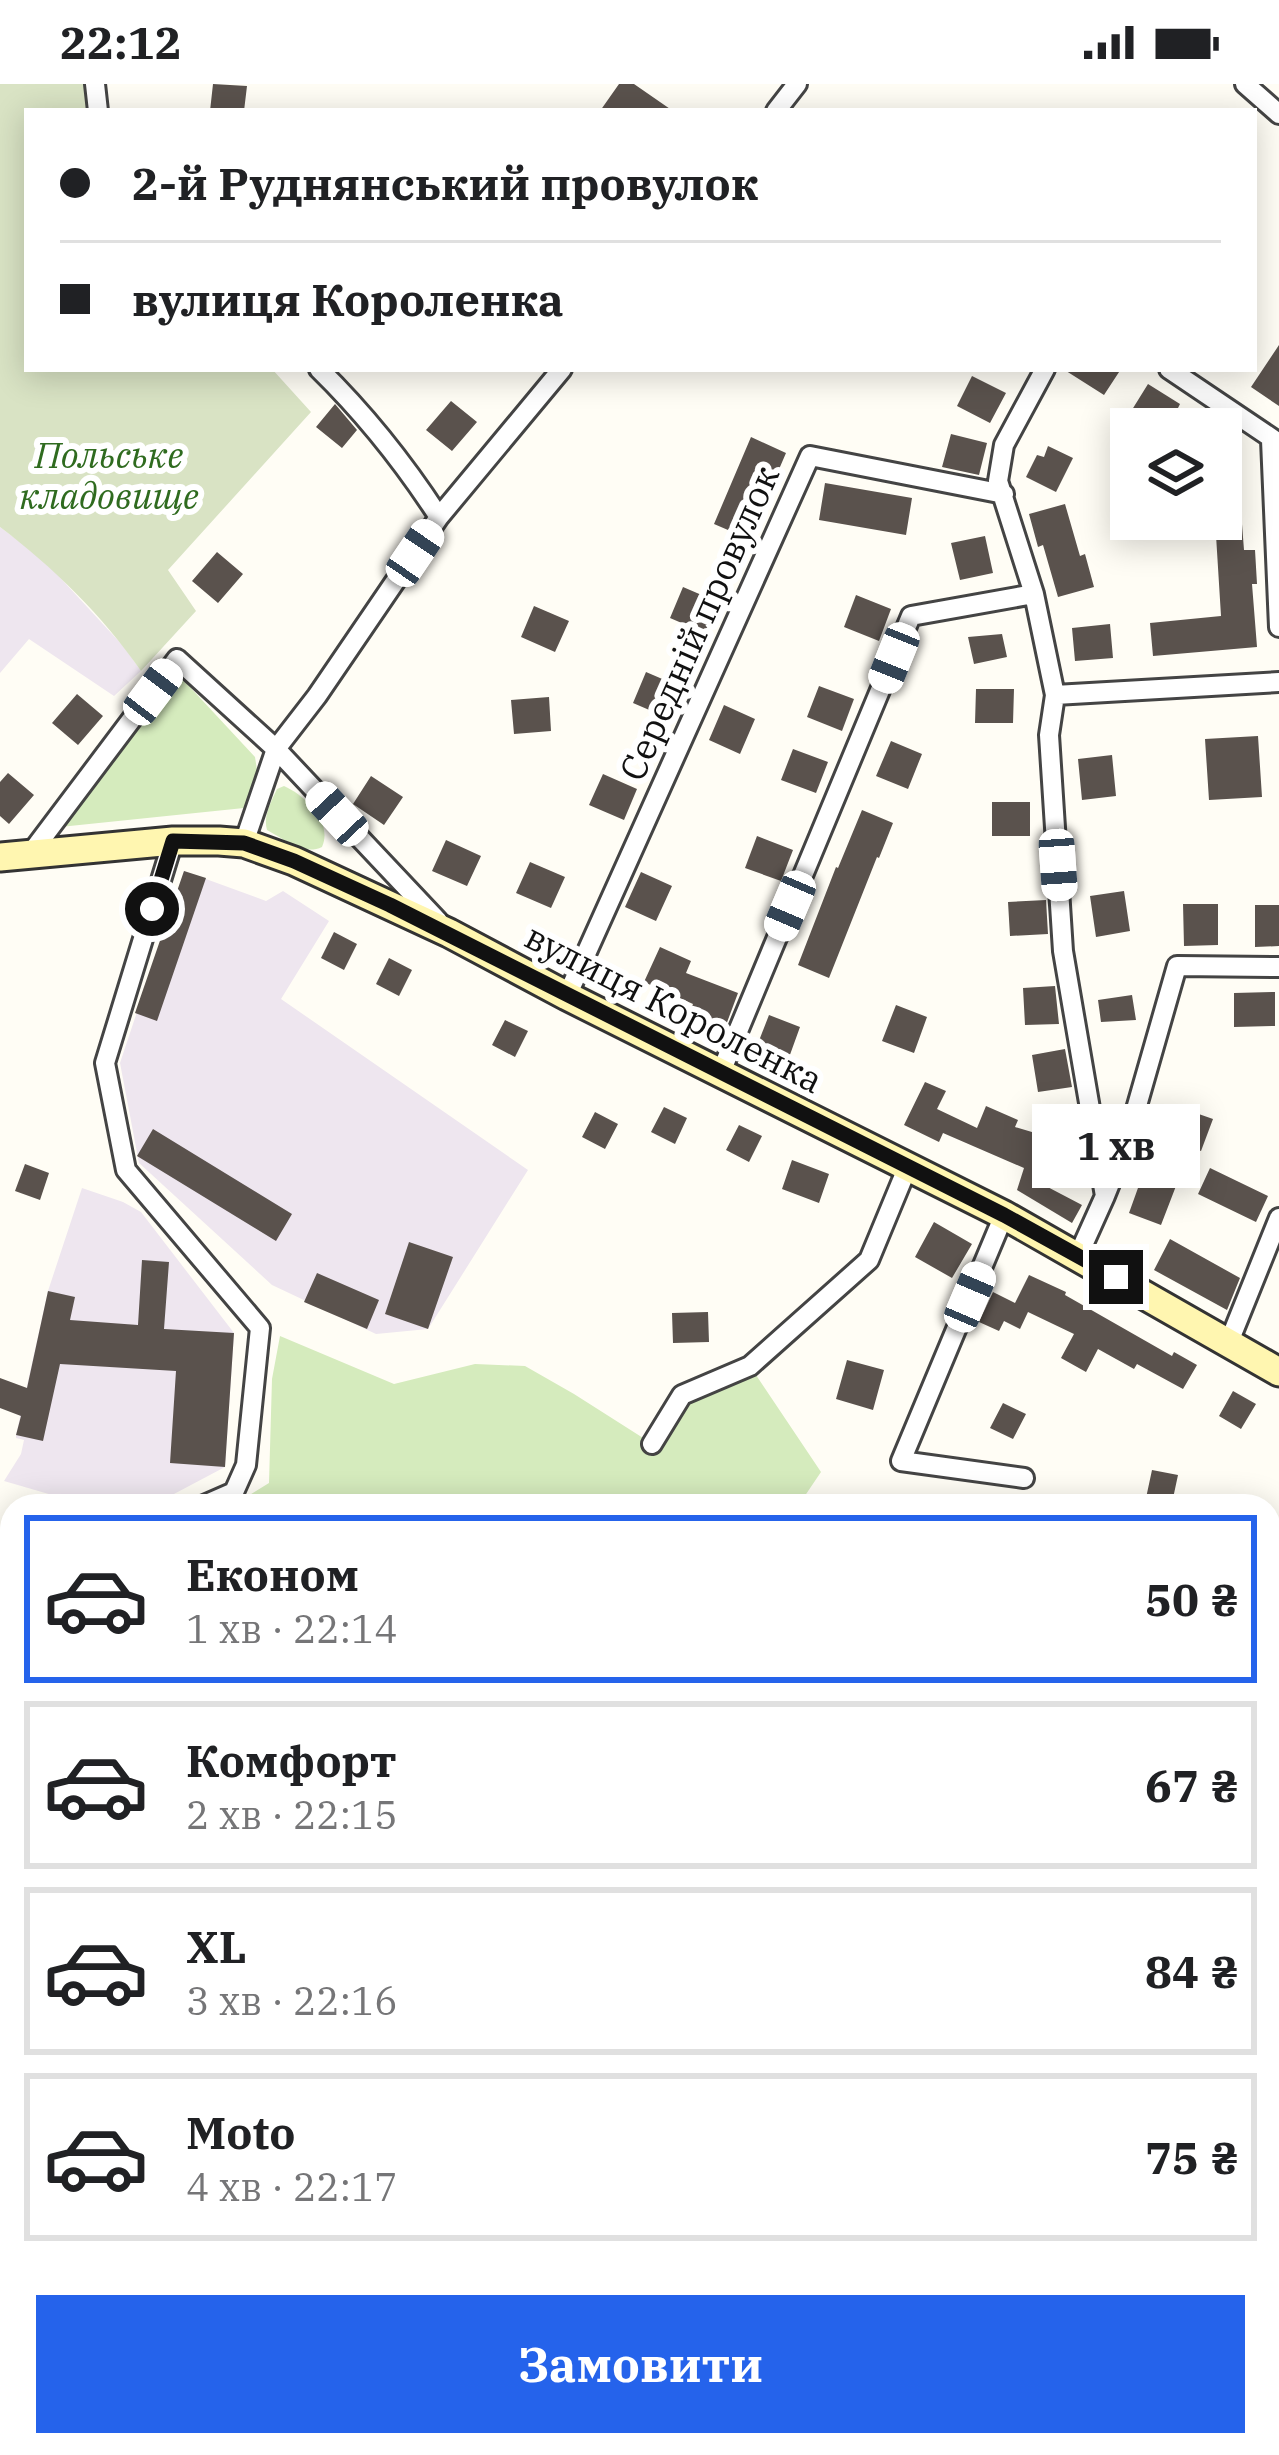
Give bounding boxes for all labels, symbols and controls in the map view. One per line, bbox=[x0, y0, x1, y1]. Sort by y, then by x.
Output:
text: 22:12 bbox=[60, 13, 182, 71]
text: 2-й Руднянський провулок bbox=[132, 154, 758, 212]
text: вулиця Короленка bbox=[132, 270, 564, 328]
map controls bbox=[1110, 408, 1242, 540]
button: layers bbox=[1110, 408, 1242, 540]
park label: Польське кладовище bbox=[19, 431, 199, 519]
street label: Середній провулок bbox=[608, 458, 789, 787]
car bbox=[380, 513, 450, 593]
car bbox=[864, 618, 924, 698]
car bbox=[117, 652, 189, 732]
car bbox=[299, 775, 375, 853]
car bbox=[1038, 828, 1078, 902]
car bbox=[759, 866, 821, 946]
route start bbox=[125, 882, 179, 936]
street label: вулиця Короленка bbox=[517, 912, 831, 1103]
callout: 1 хв bbox=[1032, 1103, 1200, 1187]
text: 1 хв bbox=[1077, 1120, 1155, 1171]
route end bbox=[1089, 1250, 1143, 1304]
car bbox=[939, 1257, 1001, 1337]
icon: car bbox=[42, 1545, 150, 1653]
text: Економ bbox=[186, 1545, 359, 1603]
text: 50 ₴ bbox=[1145, 1570, 1239, 1628]
text: 1 хв · 22:14 bbox=[186, 1603, 398, 1654]
icon: car bbox=[42, 1731, 150, 1839]
text: Комфорт bbox=[186, 1731, 397, 1789]
text: 67 ₴ bbox=[1145, 1756, 1239, 1814]
text: 2 хв · 22:15 bbox=[186, 1789, 398, 1840]
icon: car bbox=[42, 1917, 150, 2025]
text: XL bbox=[186, 1917, 247, 1975]
text: 84 ₴ bbox=[1145, 1942, 1239, 2000]
text: 3 хв · 22:16 bbox=[186, 1975, 398, 2026]
icon: car bbox=[42, 2103, 150, 2211]
text: Moto bbox=[186, 2103, 296, 2161]
text: 75 ₴ bbox=[1145, 2128, 1239, 2186]
text: 4 хв · 22:17 bbox=[186, 2161, 398, 2212]
button: Замовити bbox=[36, 2295, 1245, 2433]

